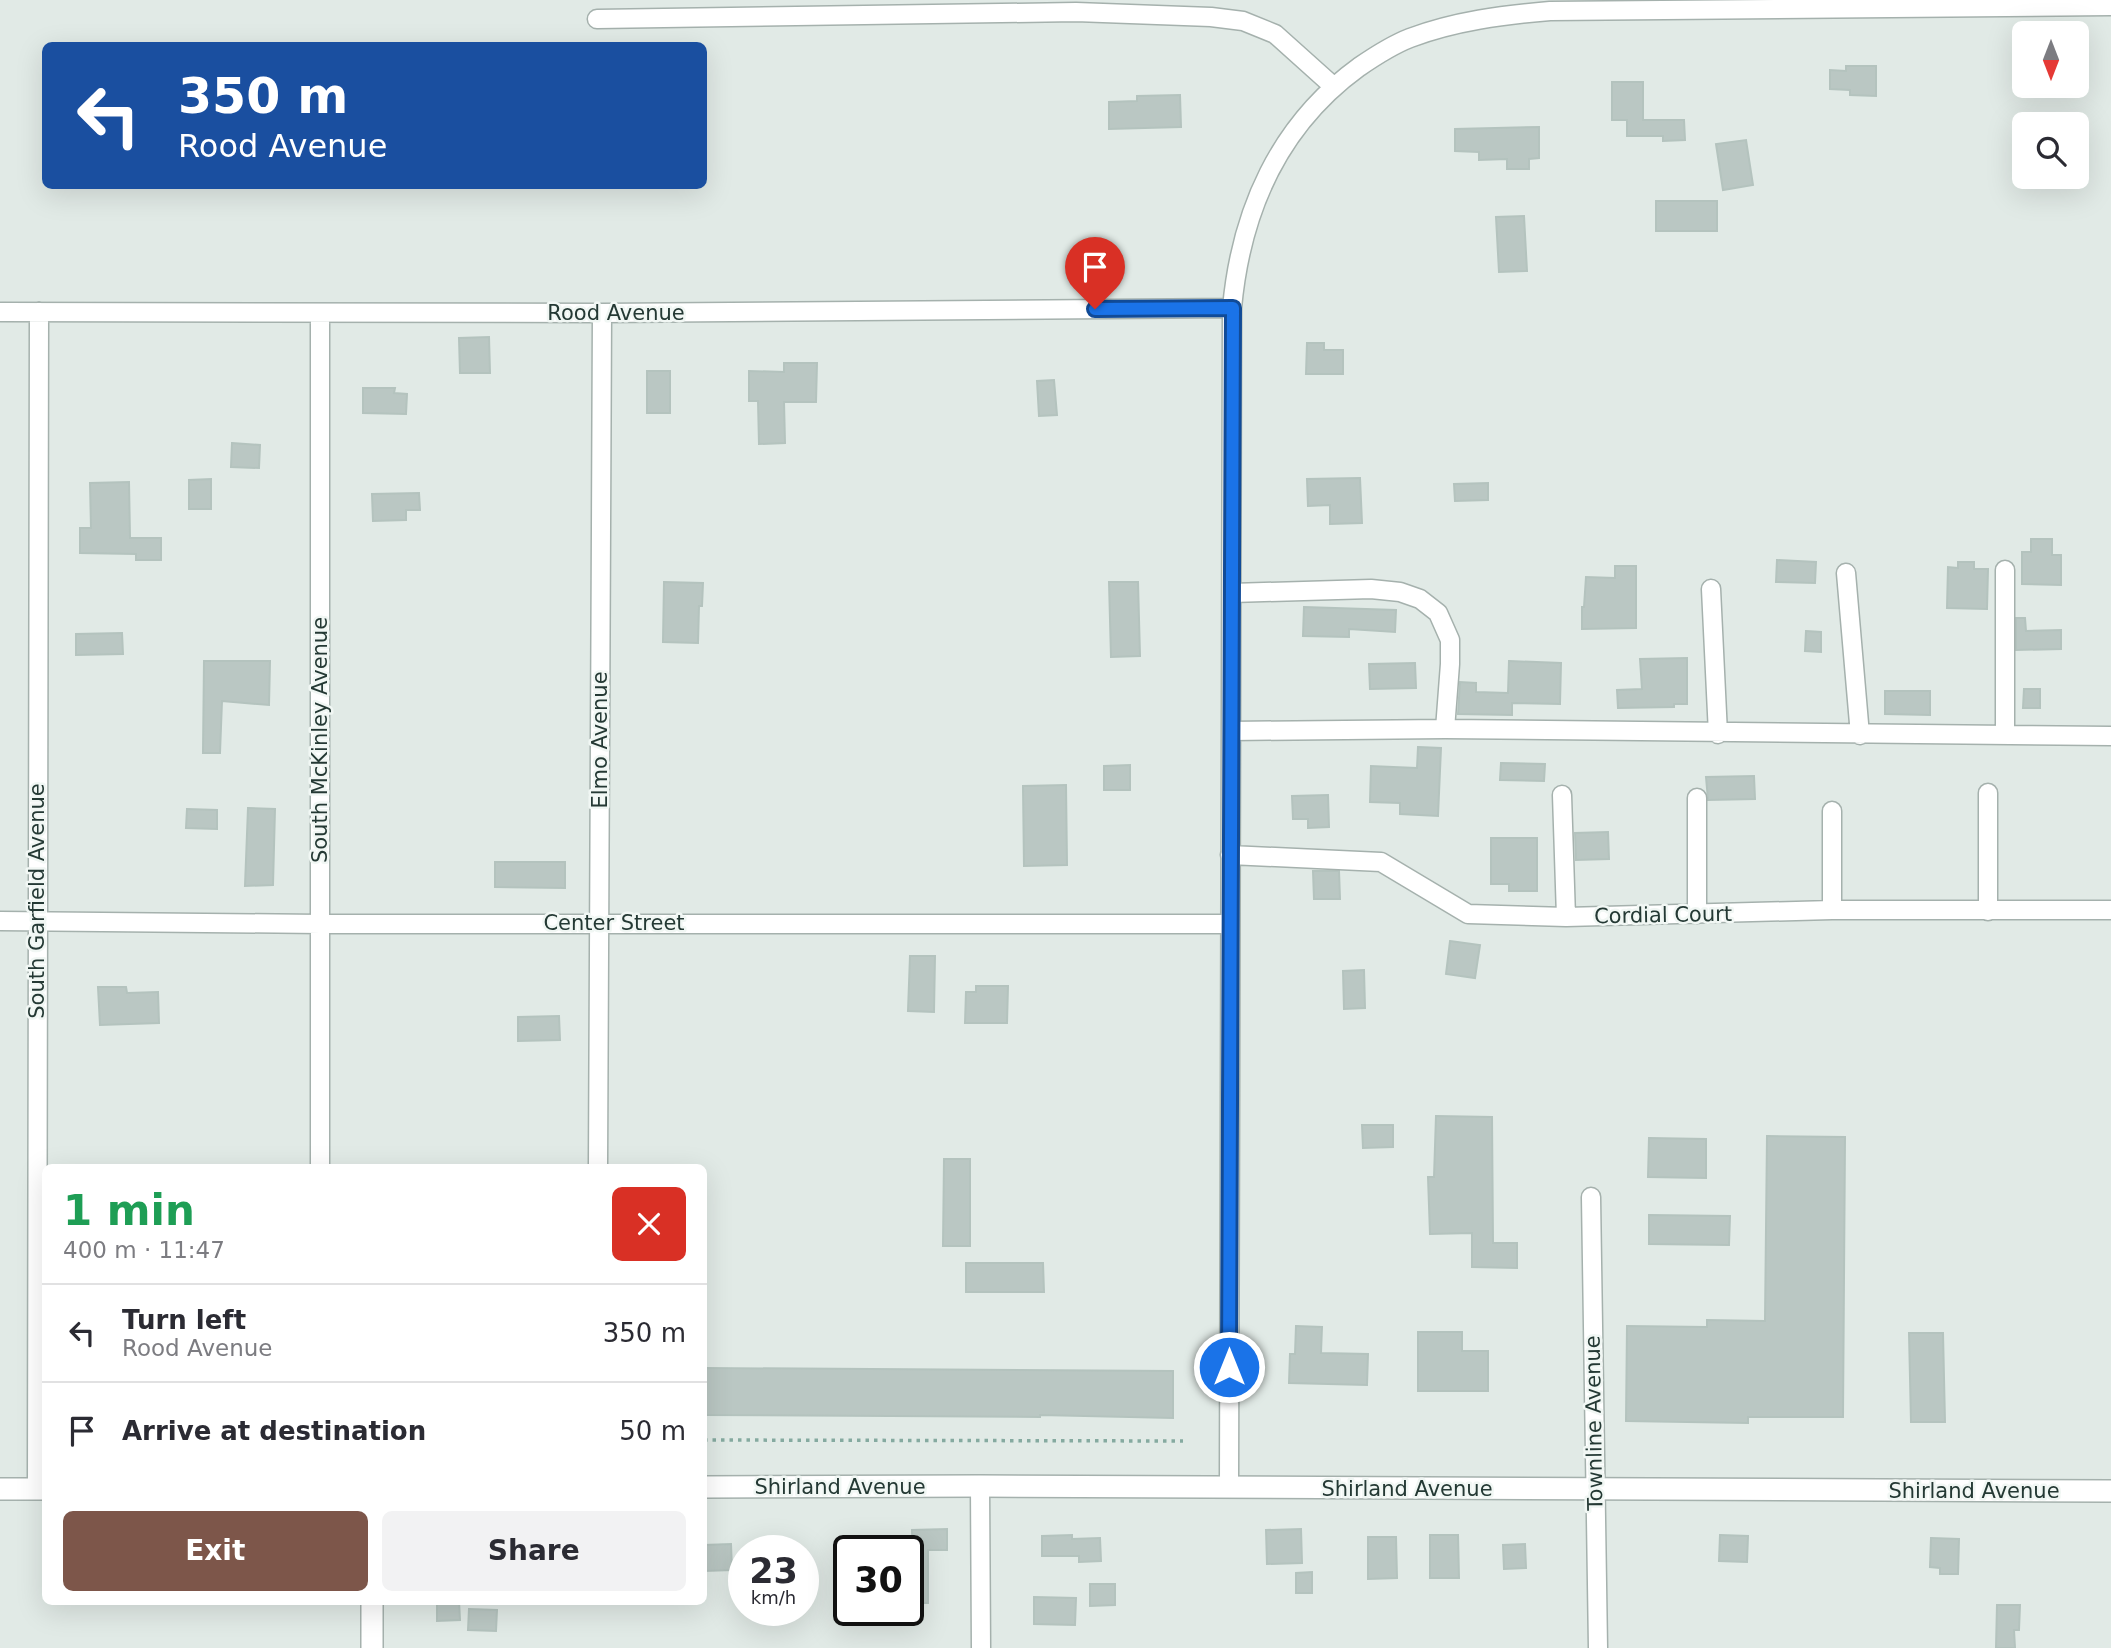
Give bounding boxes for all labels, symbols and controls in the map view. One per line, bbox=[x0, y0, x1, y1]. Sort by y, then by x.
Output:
north arrow bbox=[2012, 21, 2090, 98]
map controls bbox=[2012, 21, 2089, 189]
text: 350 m bbox=[178, 68, 348, 125]
icon: left bbox=[63, 70, 154, 161]
button: search bbox=[2012, 112, 2089, 189]
text: Rood Avenue bbox=[178, 127, 387, 165]
pin bbox=[1065, 237, 1125, 309]
icon: arrive bbox=[1076, 248, 1114, 286]
street label: Rood Avenue bbox=[547, 301, 685, 325]
street label: South McKinley Avenue bbox=[308, 617, 332, 863]
street label: Elmo Avenue bbox=[588, 671, 612, 809]
street label: South Garfield Avenue bbox=[25, 783, 49, 1019]
street label: Cordial Court bbox=[1594, 902, 1732, 928]
street label: Center Street bbox=[543, 911, 685, 935]
text: 1 min bbox=[63, 1186, 195, 1235]
button: close bbox=[612, 1187, 686, 1261]
text: 400 m · 11:47 bbox=[63, 1237, 225, 1263]
text: Turn left bbox=[122, 1305, 246, 1335]
icon: left bbox=[63, 1314, 101, 1352]
text: 350 m bbox=[603, 1318, 686, 1348]
position arrow bbox=[1192, 1330, 1266, 1404]
text: Rood Avenue bbox=[122, 1335, 272, 1361]
street label: Townline Avenue bbox=[1580, 1335, 1608, 1512]
icon: arrive bbox=[63, 1412, 101, 1450]
text: Arrive at destination bbox=[122, 1416, 426, 1446]
text: 50 m bbox=[619, 1416, 686, 1446]
street label: Shirland Avenue bbox=[754, 1475, 926, 1499]
street label: Shirland Avenue bbox=[1321, 1477, 1493, 1501]
street label: Shirland Avenue bbox=[1888, 1479, 2060, 1503]
button: Exit bbox=[63, 1511, 368, 1591]
button: Share bbox=[382, 1511, 686, 1591]
speed limit sign: 30 bbox=[833, 1535, 924, 1626]
text: 23 bbox=[749, 1551, 798, 1591]
text: km/h bbox=[751, 1587, 796, 1608]

